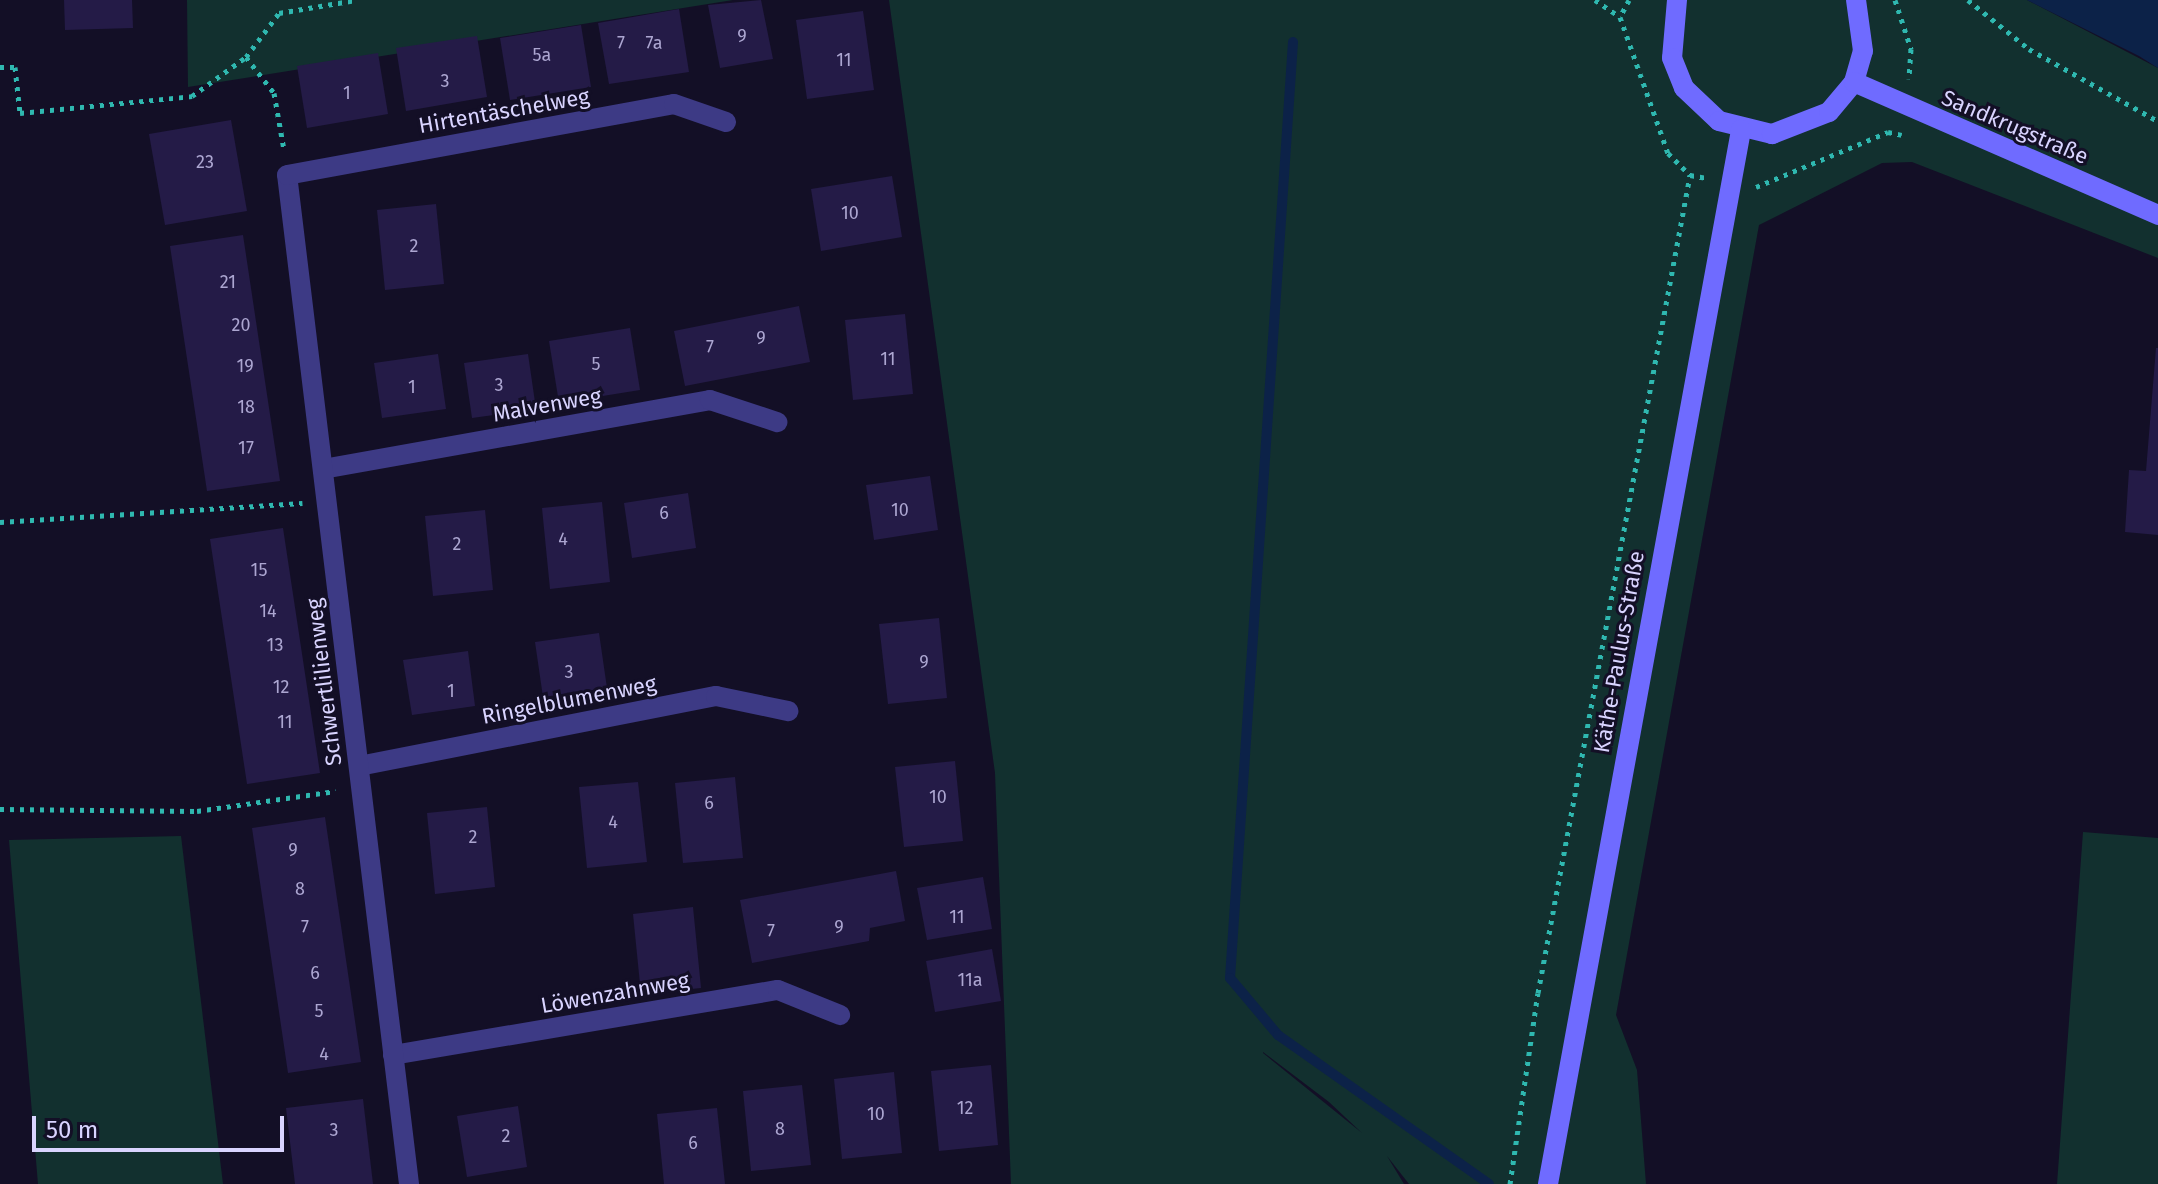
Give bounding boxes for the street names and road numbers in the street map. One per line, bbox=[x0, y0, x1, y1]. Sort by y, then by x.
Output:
street label: Hirtentäschelweg bbox=[417, 83, 591, 139]
street label: Sandkrugstraße bbox=[1938, 84, 2092, 170]
street label: Malvenweg bbox=[491, 382, 603, 428]
street label: Käthe-Paulus-Straße bbox=[1588, 549, 1650, 755]
street label: Schwertlilienweg bbox=[301, 597, 347, 767]
street label: Ringelblumenweg bbox=[480, 670, 658, 730]
street label: Löwenzahnweg bbox=[539, 967, 691, 1019]

